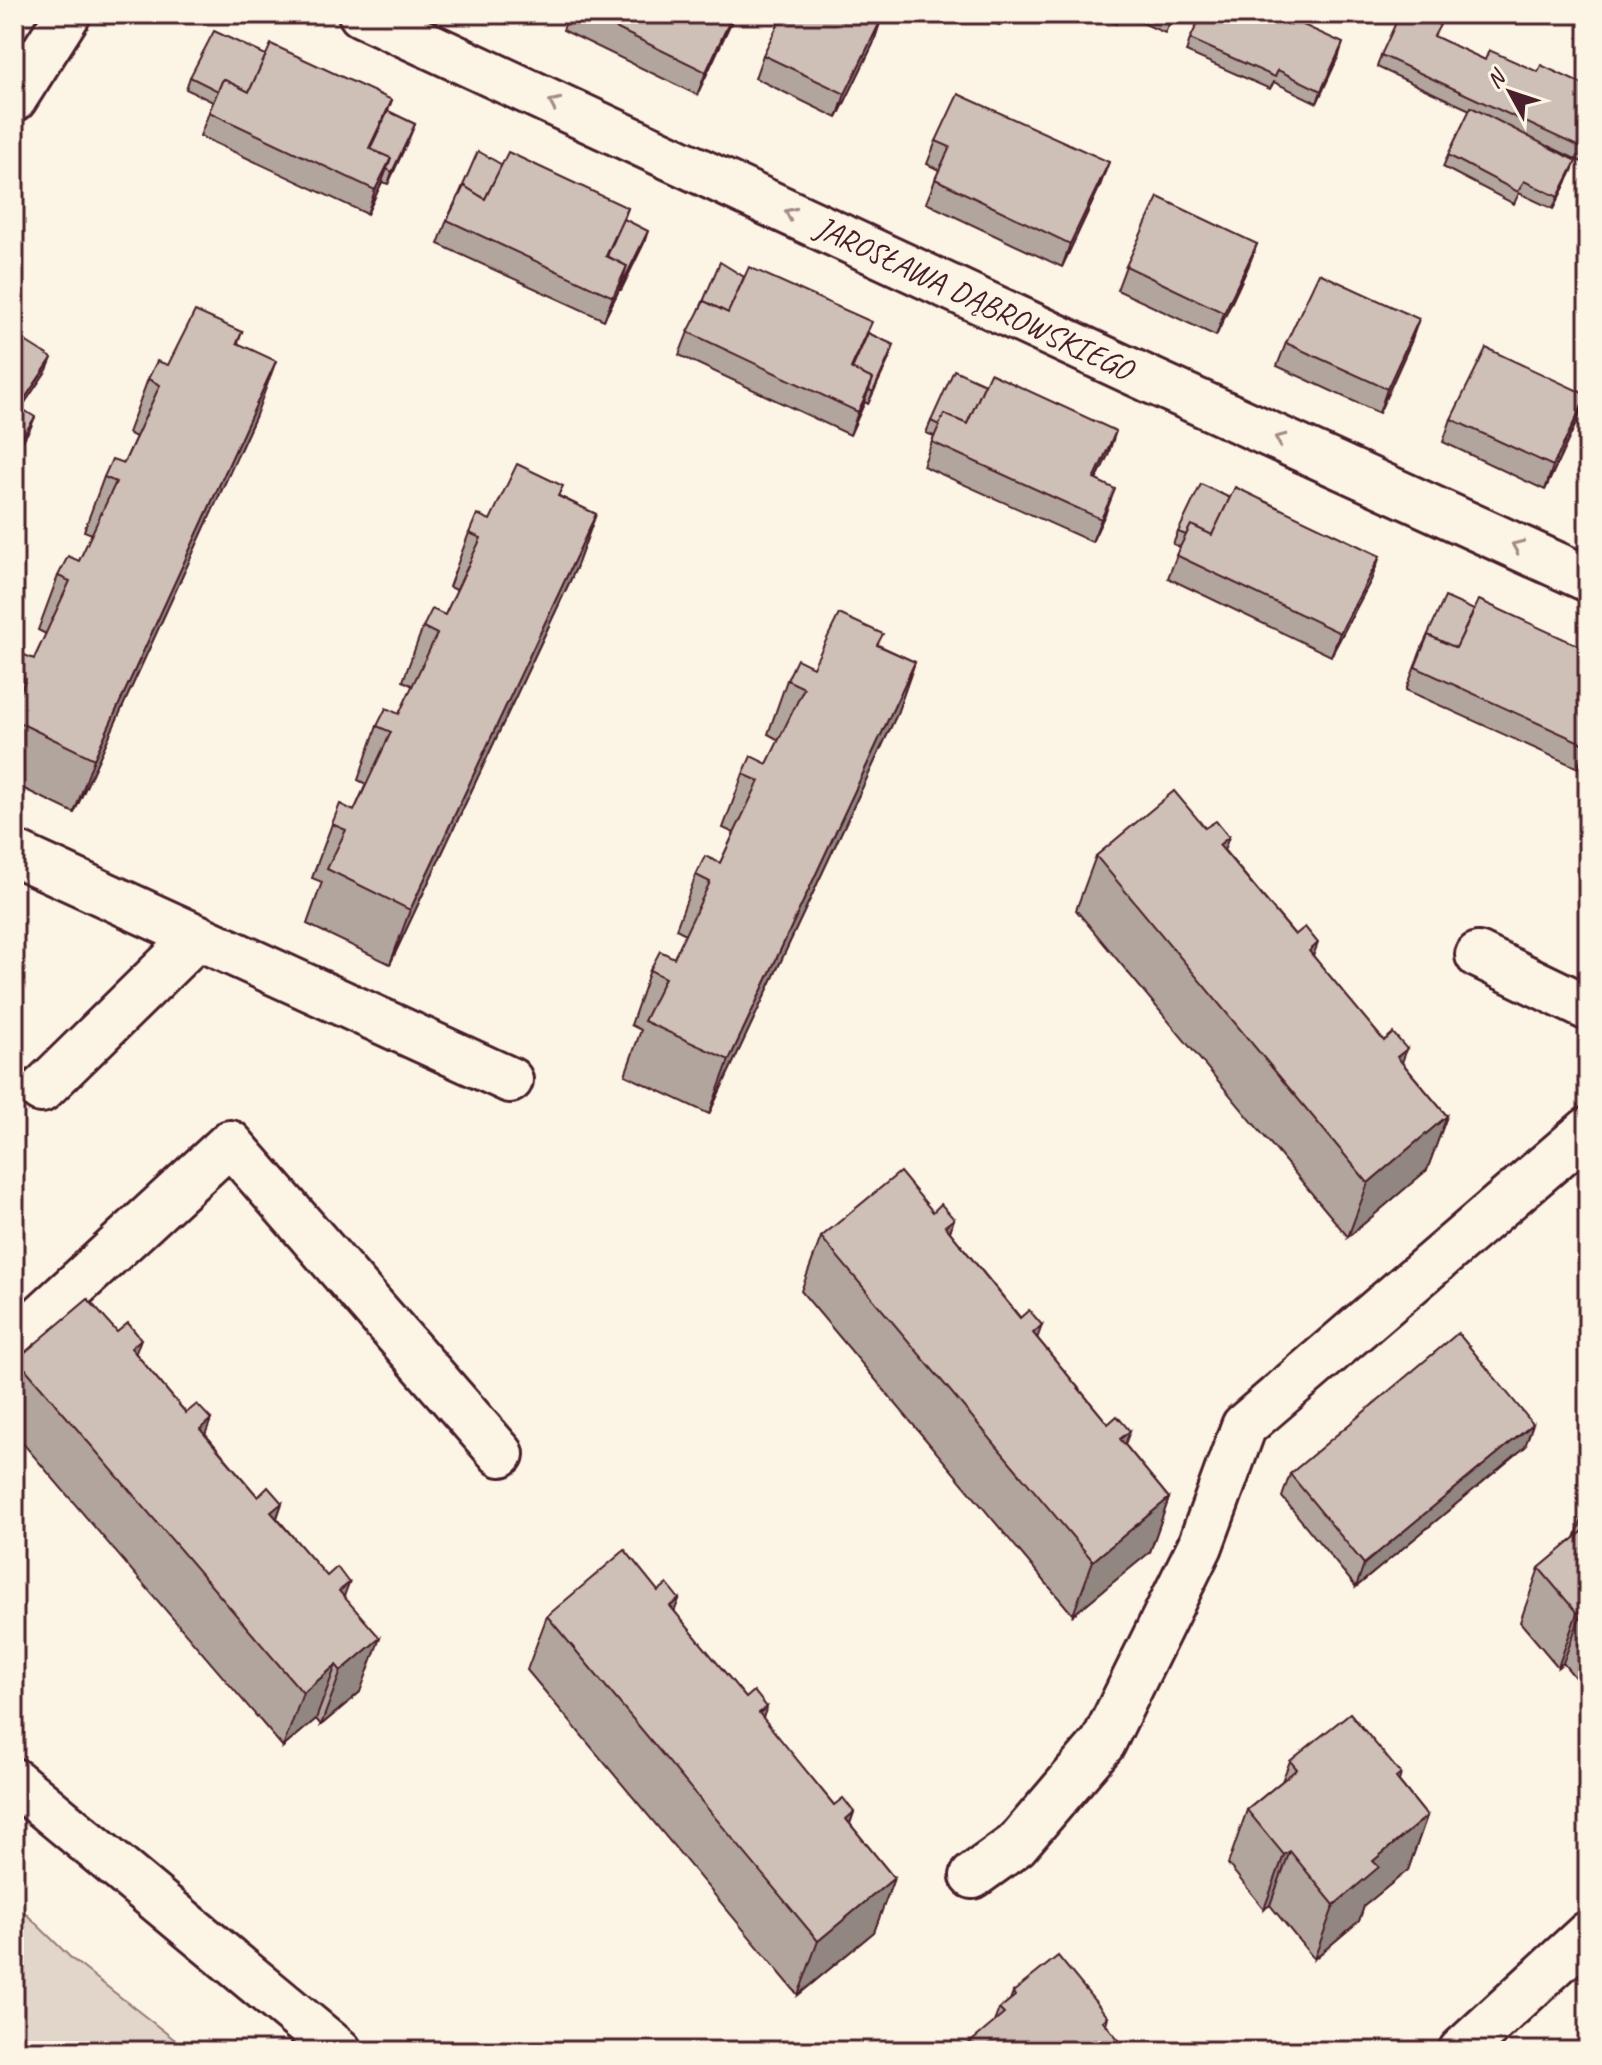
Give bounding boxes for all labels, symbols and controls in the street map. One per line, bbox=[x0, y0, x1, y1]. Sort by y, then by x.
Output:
north arrow bbox=[1470, 52, 1550, 132]
text: N bbox=[1480, 63, 1513, 94]
one-way arrow bbox=[548, 97, 562, 113]
street label: JAROSŁAWA DĄBROWSKIEGO bbox=[807, 206, 1142, 391]
one-way arrow bbox=[784, 207, 798, 223]
one-way arrow bbox=[1274, 433, 1289, 449]
one-way arrow bbox=[1511, 540, 1525, 556]

